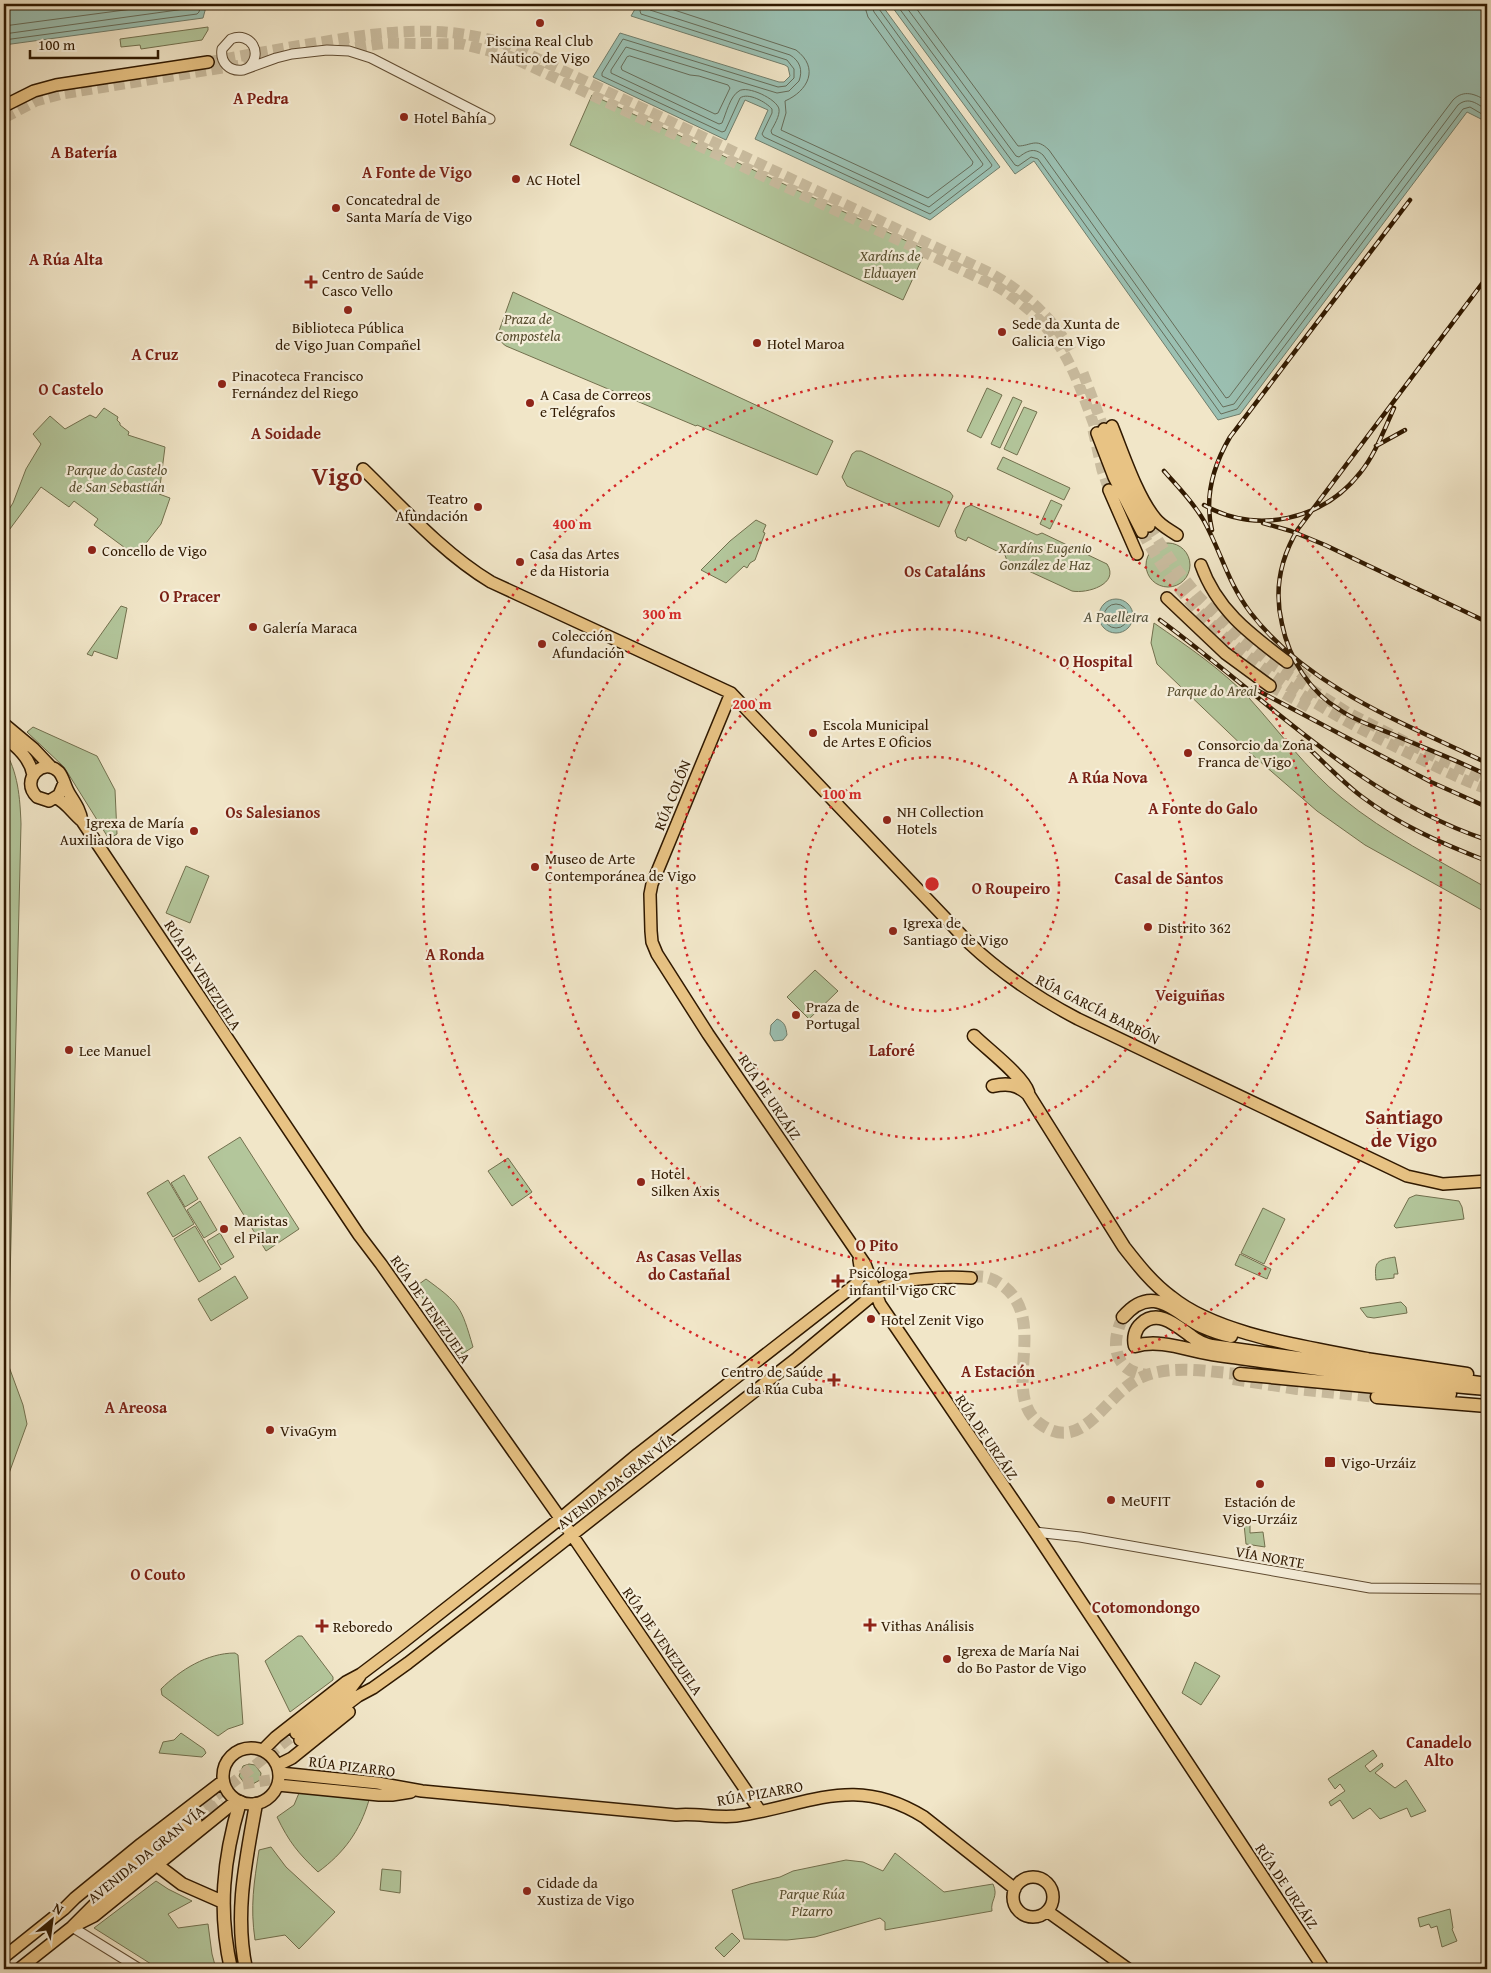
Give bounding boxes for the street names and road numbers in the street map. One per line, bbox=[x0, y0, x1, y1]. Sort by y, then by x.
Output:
street label: RÚA COLÓN bbox=[648, 756, 696, 833]
street label: RÚA DE VENEZUELA bbox=[159, 916, 247, 1034]
street label: RÚA GARCÍA BARBÓN bbox=[1033, 969, 1164, 1049]
street label: RÚA DE URZÁIZ bbox=[734, 1050, 806, 1144]
street label: RÚA DE VENEZUELA bbox=[386, 1251, 476, 1367]
street label: RÚA DE URZÁIZ bbox=[951, 1390, 1023, 1484]
street label: AVENIDA DA GRAN VÍA bbox=[552, 1428, 680, 1534]
street label: VÍA NORTE bbox=[1234, 1541, 1307, 1573]
street label: RÚA DE VENEZUELA bbox=[618, 1583, 708, 1699]
street label: RÚA PIZARRO bbox=[308, 1750, 396, 1782]
street label: RÚA PIZARRO bbox=[715, 1775, 805, 1811]
street label: AVENIDA DA GRAN VÍA bbox=[83, 1800, 209, 1908]
street label: RÚA DE URZÁIZ bbox=[1251, 1839, 1323, 1933]

